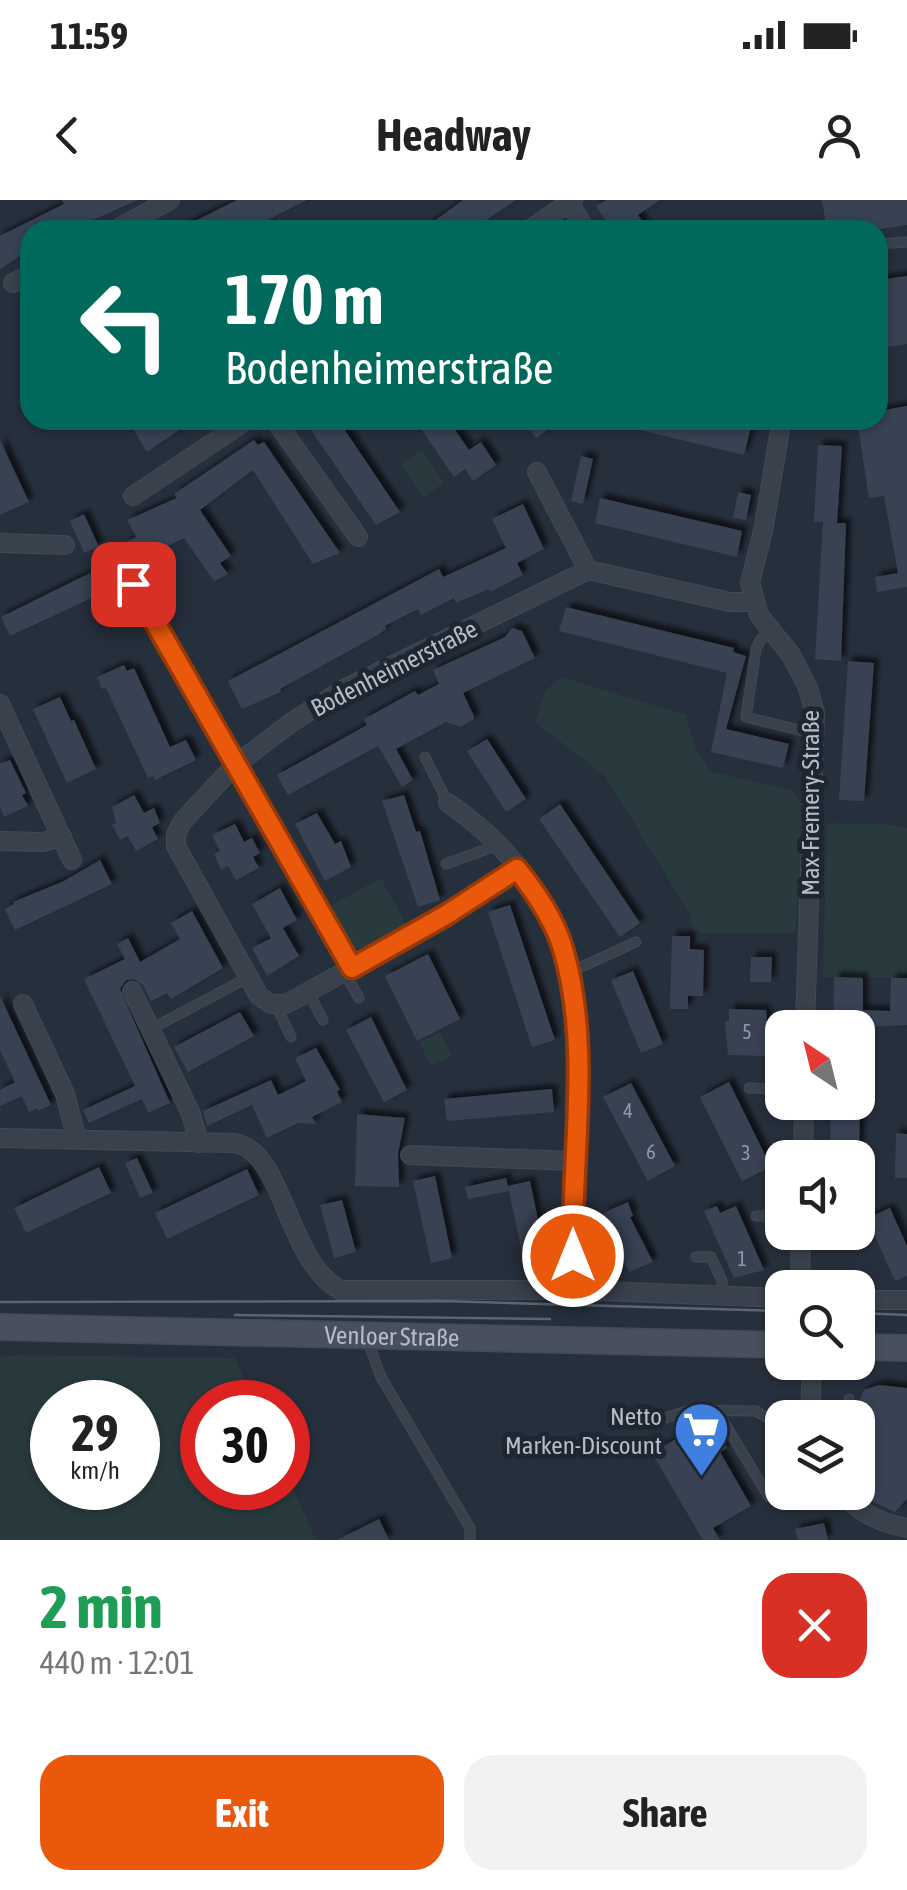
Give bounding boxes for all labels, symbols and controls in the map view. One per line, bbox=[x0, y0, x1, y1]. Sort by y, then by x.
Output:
text: 11:59 bbox=[50, 14, 128, 57]
icon: back bbox=[40, 108, 95, 163]
icon: person bbox=[812, 108, 867, 163]
text: Headway bbox=[376, 109, 531, 161]
text: 170 m bbox=[225, 259, 384, 339]
icon: left bbox=[60, 260, 190, 390]
text: Bodenheimerstraße bbox=[225, 342, 554, 394]
pin bbox=[91, 542, 176, 627]
icon: arrive bbox=[106, 557, 161, 612]
street label: Bodenheimerstraße bbox=[306, 614, 482, 722]
street label: Max-Fremery-Straße bbox=[796, 710, 824, 896]
north arrow bbox=[765, 1010, 875, 1120]
map controls bbox=[765, 1010, 875, 1510]
house number: 5 bbox=[742, 1020, 752, 1043]
house number: 4 bbox=[623, 1099, 633, 1122]
house number: 6 bbox=[646, 1140, 656, 1163]
button: sound bbox=[765, 1140, 875, 1250]
house number: 3 bbox=[741, 1141, 751, 1164]
position arrow bbox=[521, 1204, 625, 1308]
house number: 1 bbox=[737, 1247, 747, 1270]
button: search bbox=[765, 1270, 875, 1380]
street label: Venloer Straße bbox=[324, 1320, 460, 1352]
speed limit sign: 30 bbox=[180, 1380, 310, 1510]
supermarket icon: Netto Marken-Discount bbox=[671, 1400, 731, 1479]
button: layers bbox=[765, 1400, 875, 1510]
place label: Netto Marken-Discount bbox=[505, 1402, 662, 1459]
text: 29 bbox=[71, 1404, 118, 1462]
text: km/h bbox=[70, 1456, 120, 1484]
text: 2 min bbox=[40, 1572, 163, 1641]
button: close bbox=[762, 1573, 867, 1678]
text: 440 m · 12:01 bbox=[40, 1644, 195, 1681]
button: Exit bbox=[40, 1755, 444, 1870]
button: Share bbox=[464, 1755, 867, 1870]

